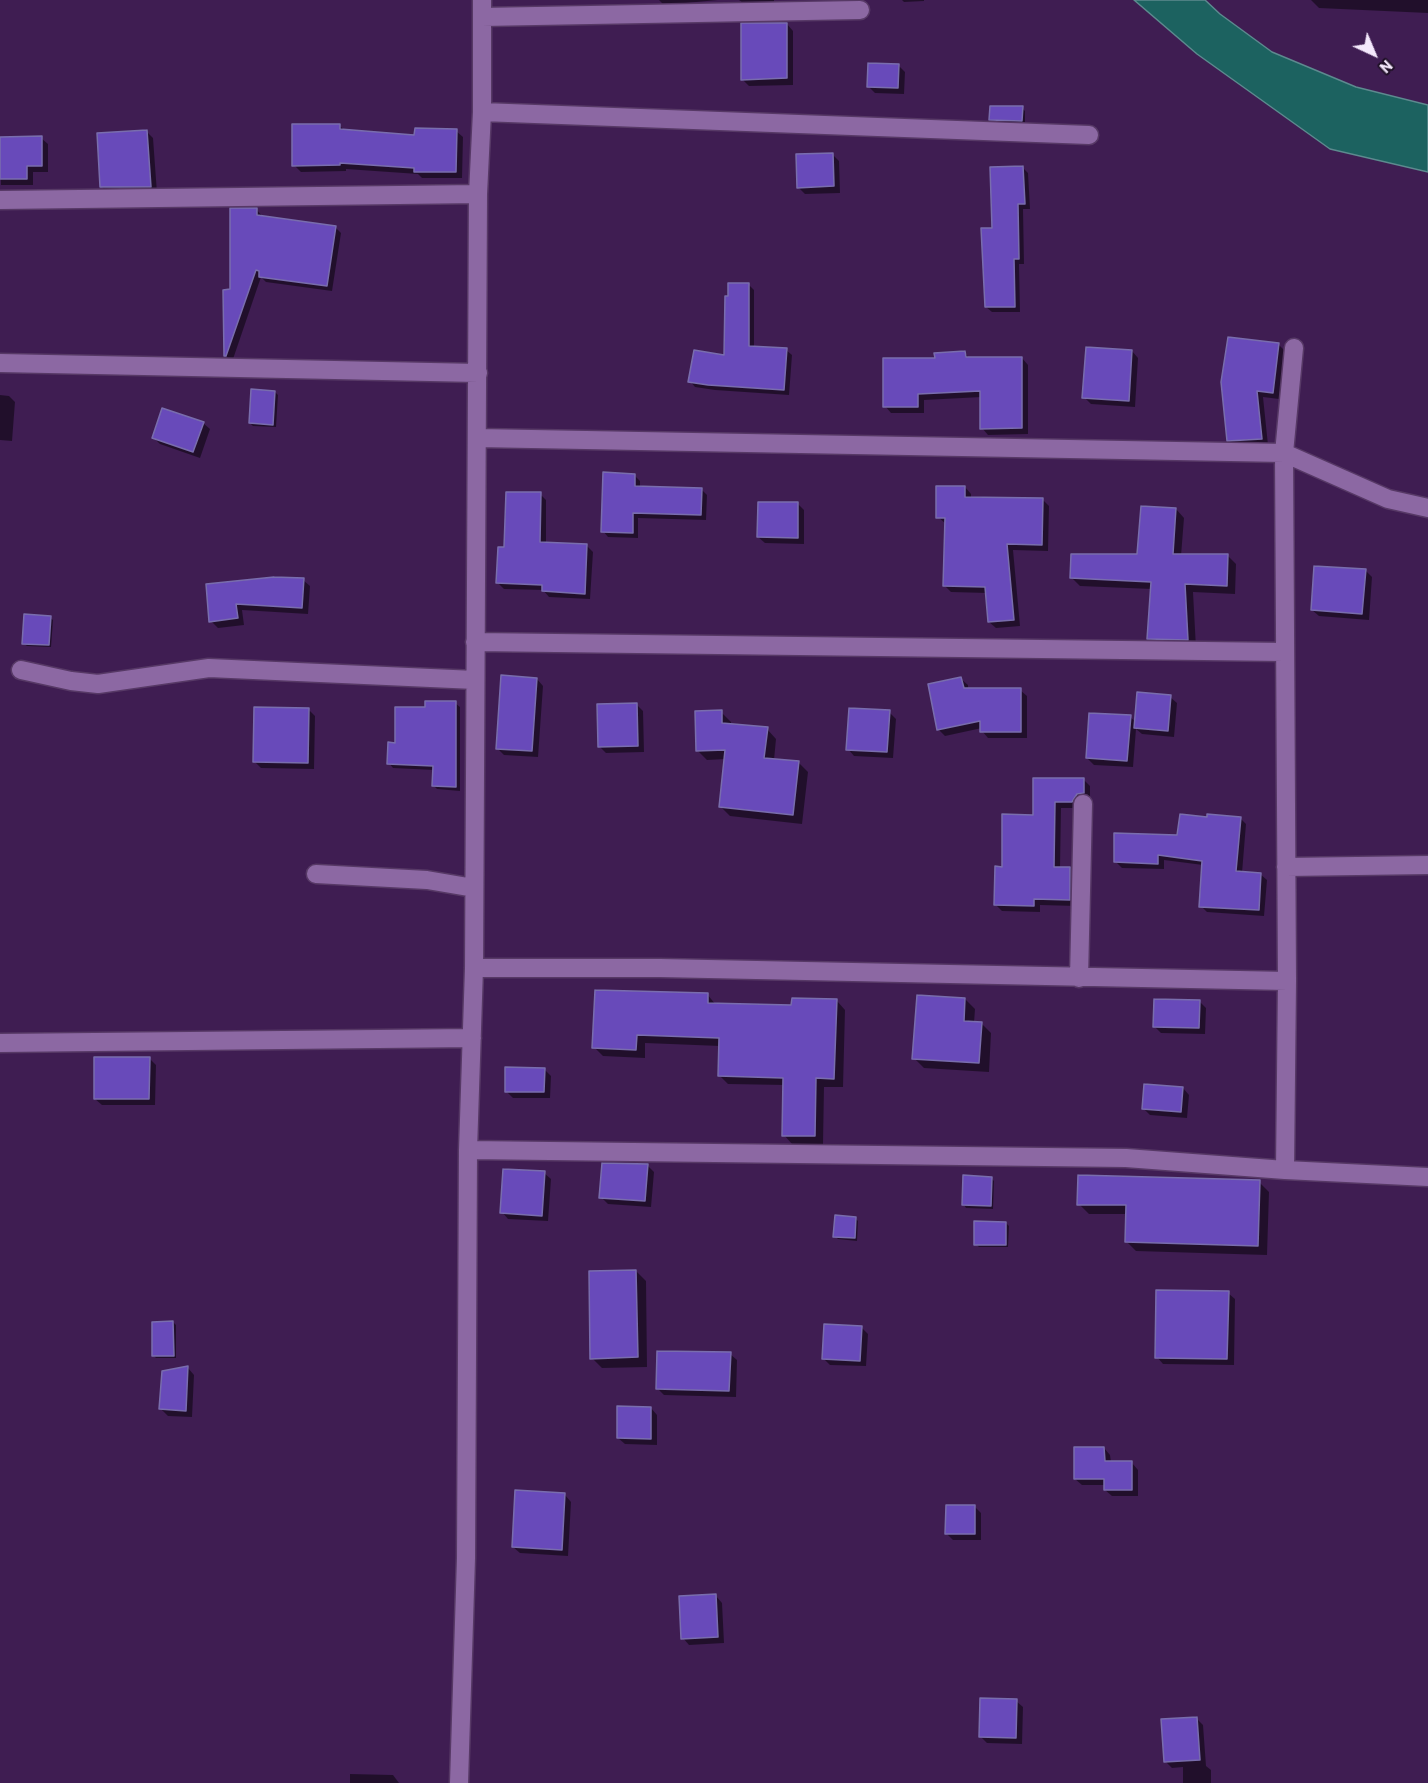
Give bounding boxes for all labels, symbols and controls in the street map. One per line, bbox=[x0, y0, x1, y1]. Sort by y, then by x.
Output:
north arrow bbox=[1344, 24, 1404, 84]
text: N bbox=[1376, 57, 1397, 78]

